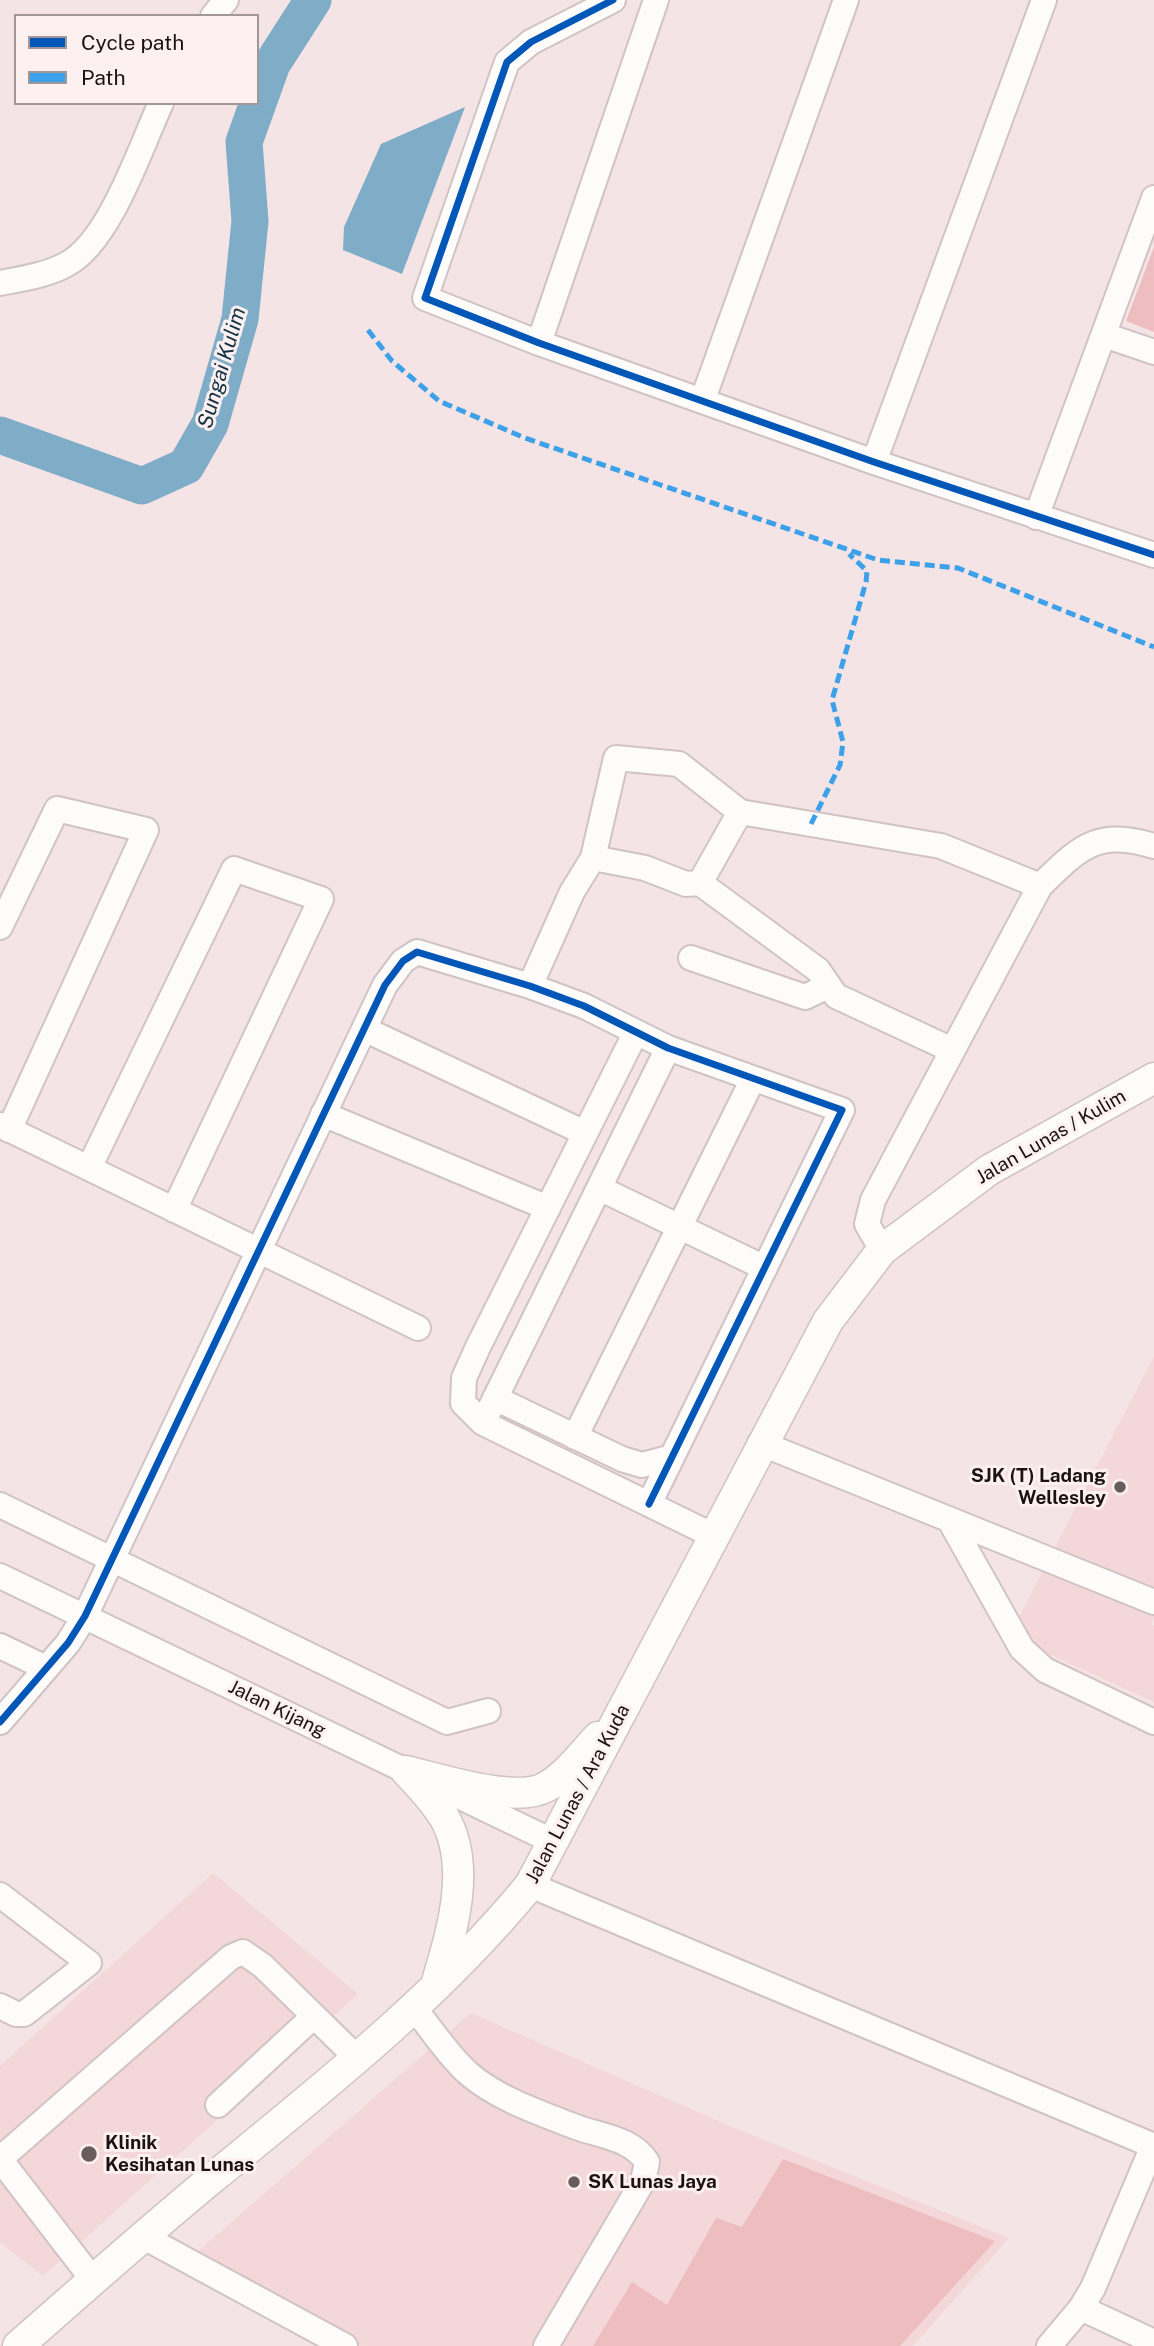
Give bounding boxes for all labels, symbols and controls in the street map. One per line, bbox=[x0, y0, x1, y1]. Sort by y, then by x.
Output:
legend bbox=[14, 14, 259, 105]
text: Cycle path bbox=[81, 30, 184, 55]
text: Path bbox=[81, 65, 126, 90]
water label: Sungai Kulim bbox=[193, 304, 251, 432]
street label: Jalan Lunas / Kulim bbox=[972, 1085, 1130, 1189]
place label: SJK (T) Ladang Wellesley bbox=[971, 1465, 1106, 1509]
marker: SJK (T) Ladang Wellesley bbox=[1112, 1479, 1128, 1495]
street label: Jalan Kijang bbox=[225, 1676, 329, 1742]
street label: Jalan Lunas / Ara Kuda bbox=[521, 1701, 635, 1887]
place label: Klinik Kesihatan Lunas bbox=[105, 2132, 254, 2176]
marker: Klinik Kesihatan Lunas bbox=[79, 2144, 99, 2164]
place label: SK Lunas Jaya bbox=[588, 2171, 717, 2193]
marker: SK Lunas Jaya bbox=[566, 2174, 582, 2190]

